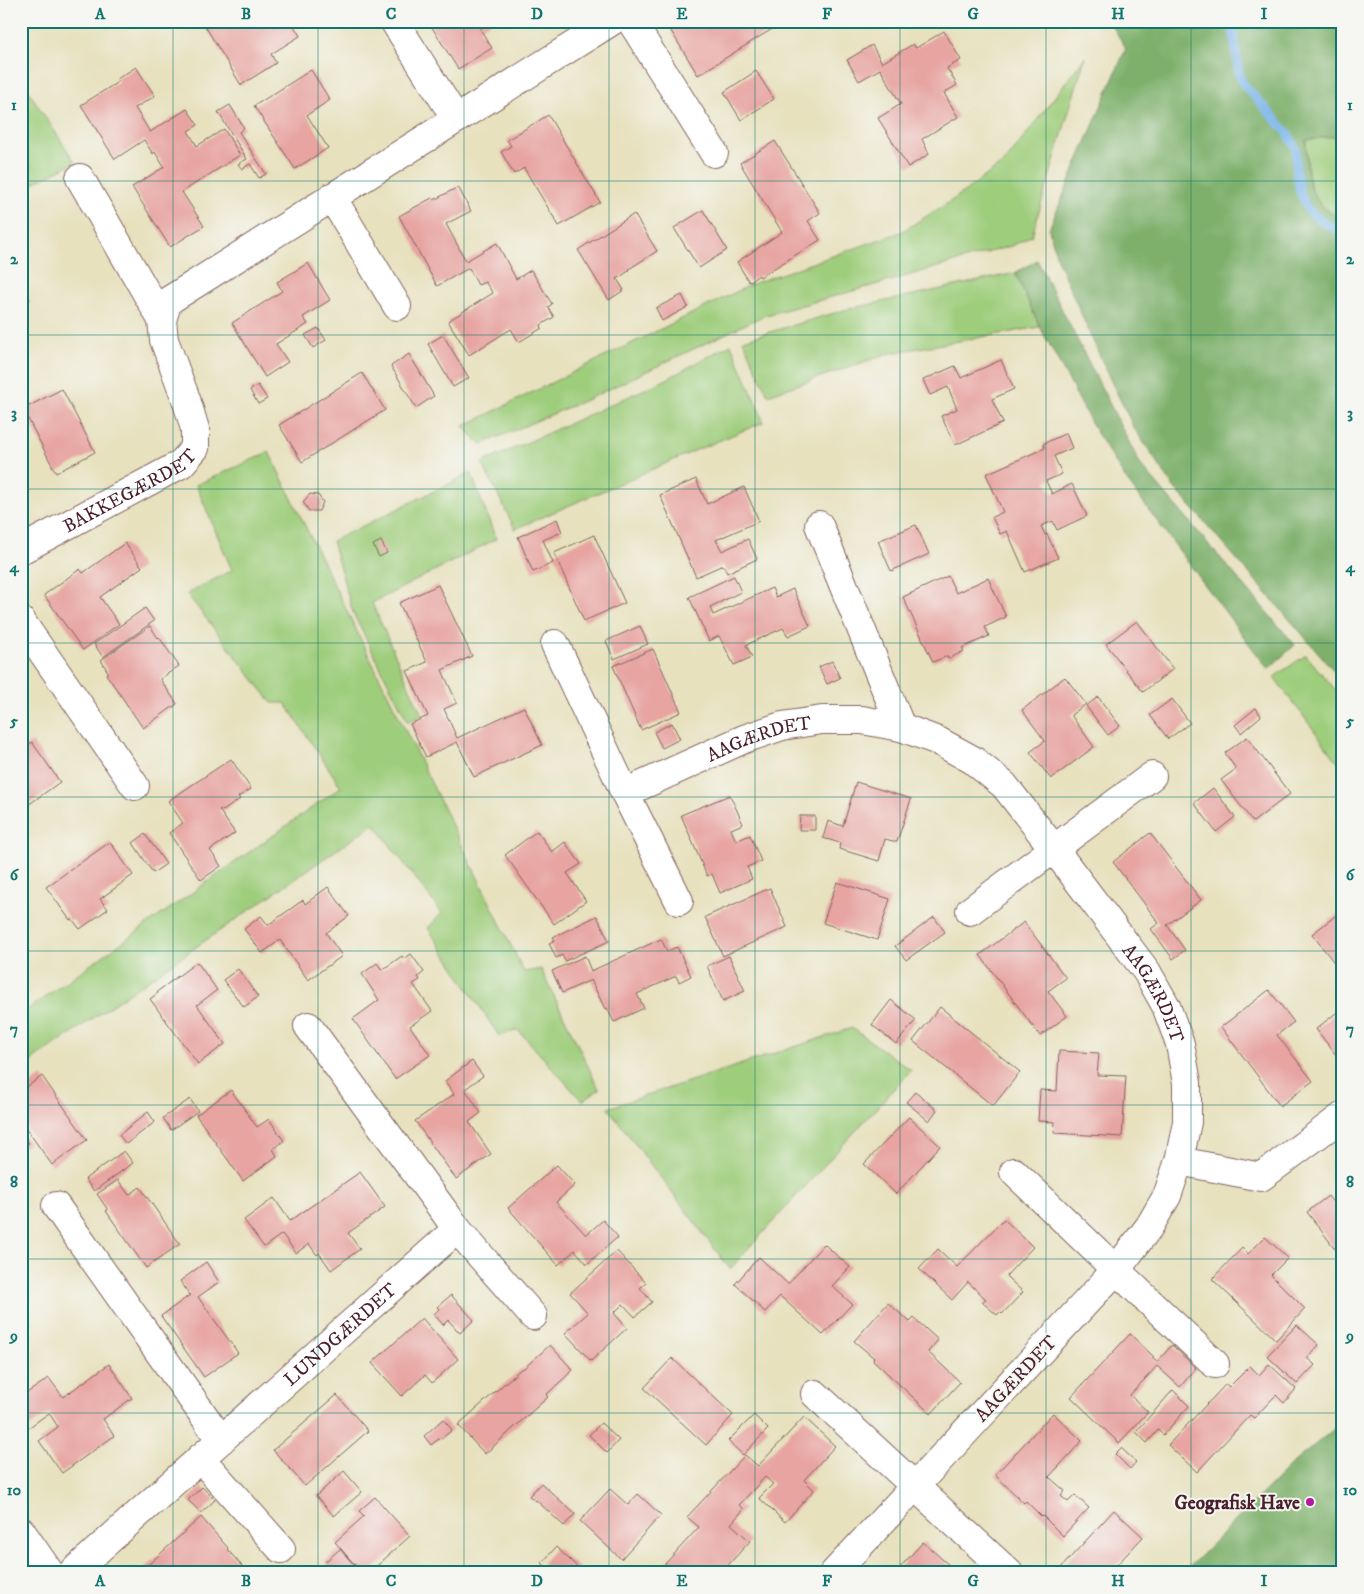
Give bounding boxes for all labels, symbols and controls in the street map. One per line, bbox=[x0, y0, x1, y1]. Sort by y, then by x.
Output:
text: A bbox=[94, 4, 106, 24]
text: B bbox=[241, 4, 251, 24]
text: C bbox=[386, 4, 396, 24]
text: D bbox=[531, 4, 543, 24]
text: E bbox=[676, 4, 688, 24]
text: F bbox=[822, 4, 832, 24]
text: G bbox=[967, 4, 979, 24]
text: H bbox=[1111, 4, 1125, 24]
text: I bbox=[1261, 4, 1268, 24]
text: 1 bbox=[11, 95, 17, 115]
text: 1 bbox=[1347, 95, 1353, 115]
text: 2 bbox=[10, 249, 19, 269]
text: 2 bbox=[1346, 249, 1355, 269]
text: 3 bbox=[11, 403, 17, 423]
text: 3 bbox=[1347, 403, 1353, 423]
street label: BAKKEGÆRDET bbox=[59, 444, 203, 538]
text: 4 bbox=[8, 557, 19, 577]
text: 4 bbox=[1344, 557, 1355, 577]
text: 5 bbox=[9, 711, 18, 731]
text: 5 bbox=[1345, 711, 1354, 731]
street label: AAGÆRDET bbox=[703, 712, 814, 767]
text: 6 bbox=[10, 865, 20, 885]
text: 6 bbox=[1346, 865, 1356, 885]
street label: AAGÆRDET bbox=[1117, 940, 1189, 1046]
text: 7 bbox=[10, 1019, 18, 1039]
text: 7 bbox=[1346, 1019, 1354, 1039]
text: 8 bbox=[10, 1172, 18, 1192]
text: 8 bbox=[1346, 1172, 1354, 1192]
street label: LUNDGÆRDET bbox=[280, 1278, 402, 1391]
text: 9 bbox=[9, 1326, 18, 1346]
text: 9 bbox=[1345, 1326, 1354, 1346]
street label: AAGÆRDET bbox=[970, 1331, 1062, 1427]
text: 10 bbox=[7, 1480, 22, 1500]
text: 10 bbox=[1343, 1480, 1358, 1500]
place label: Geografisk Have bbox=[1175, 1492, 1300, 1515]
marker: Geografisk Have bbox=[1304, 1496, 1316, 1508]
text: A bbox=[94, 1571, 106, 1591]
text: B bbox=[241, 1571, 251, 1591]
text: C bbox=[386, 1571, 396, 1591]
text: D bbox=[531, 1571, 543, 1591]
text: E bbox=[676, 1571, 688, 1591]
text: F bbox=[822, 1571, 832, 1591]
text: G bbox=[967, 1571, 979, 1591]
text: H bbox=[1111, 1571, 1125, 1591]
text: I bbox=[1261, 1571, 1268, 1591]

